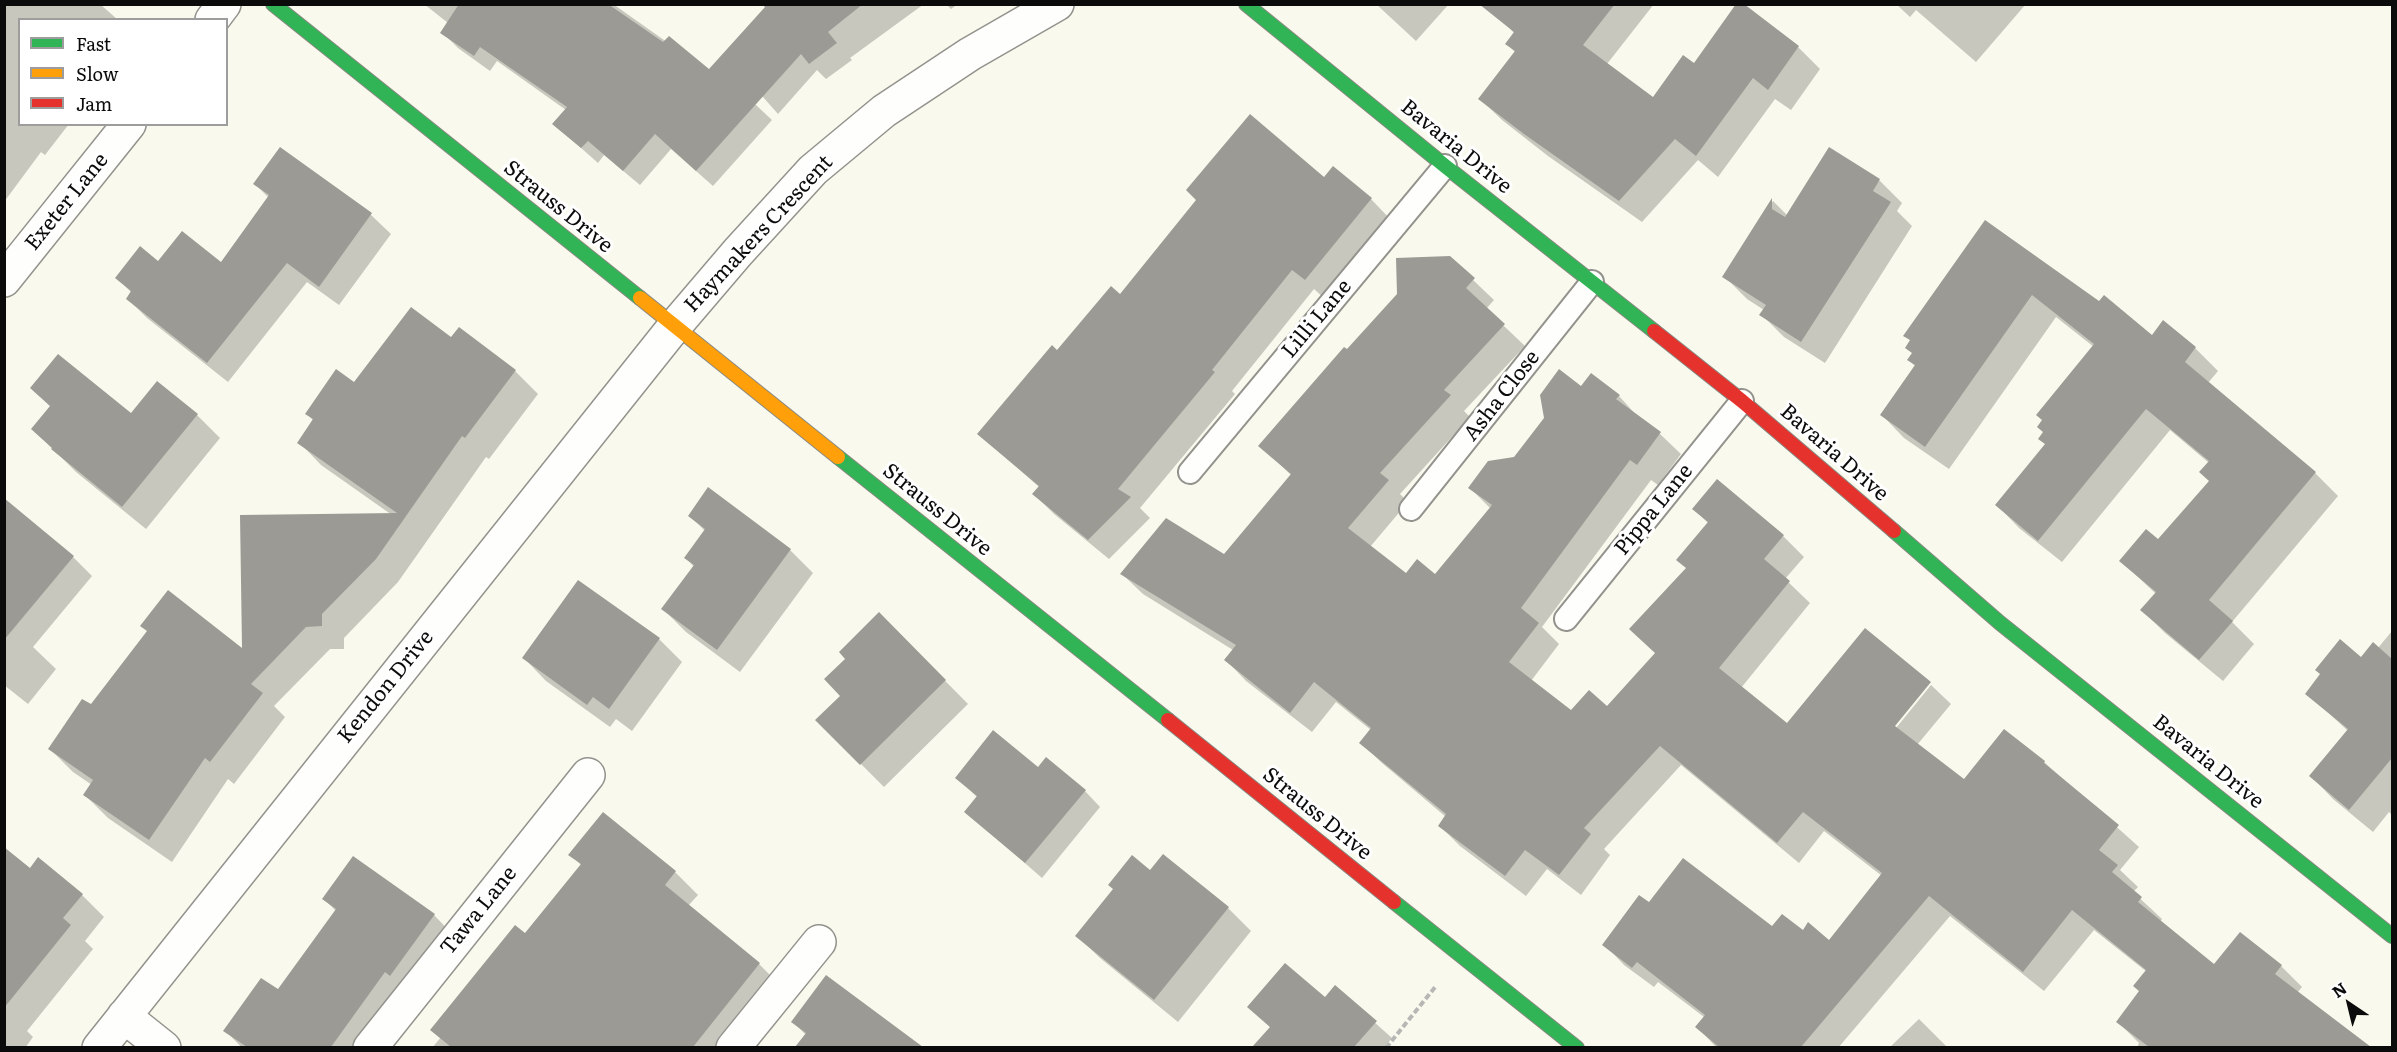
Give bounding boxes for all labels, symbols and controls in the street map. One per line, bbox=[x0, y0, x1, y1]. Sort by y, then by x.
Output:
legend bbox=[18, 18, 228, 126]
text: Fast bbox=[76, 30, 111, 57]
text: Slow bbox=[76, 60, 118, 87]
text: Jam bbox=[76, 90, 112, 117]
street label: Bavaria Drive bbox=[1396, 95, 1516, 199]
street label: Exeter Lane bbox=[20, 148, 114, 256]
street label: Haymakers Crescent bbox=[680, 150, 838, 318]
street label: Strauss Drive bbox=[498, 155, 618, 259]
street label: Lilli Lane bbox=[1277, 275, 1357, 363]
street label: Asha Close bbox=[1459, 346, 1545, 446]
street label: Bavaria Drive bbox=[1775, 399, 1893, 507]
street label: Strauss Drive bbox=[877, 458, 997, 562]
street label: Pippa Lane bbox=[1610, 459, 1698, 561]
street label: Kendon Drive bbox=[333, 625, 439, 749]
street label: Bavaria Drive bbox=[2148, 710, 2268, 814]
street label: Strauss Drive bbox=[1257, 762, 1377, 866]
street label: Tawa Lane bbox=[436, 861, 522, 961]
north arrow bbox=[2319, 974, 2379, 1034]
text: N bbox=[2326, 976, 2351, 1003]

